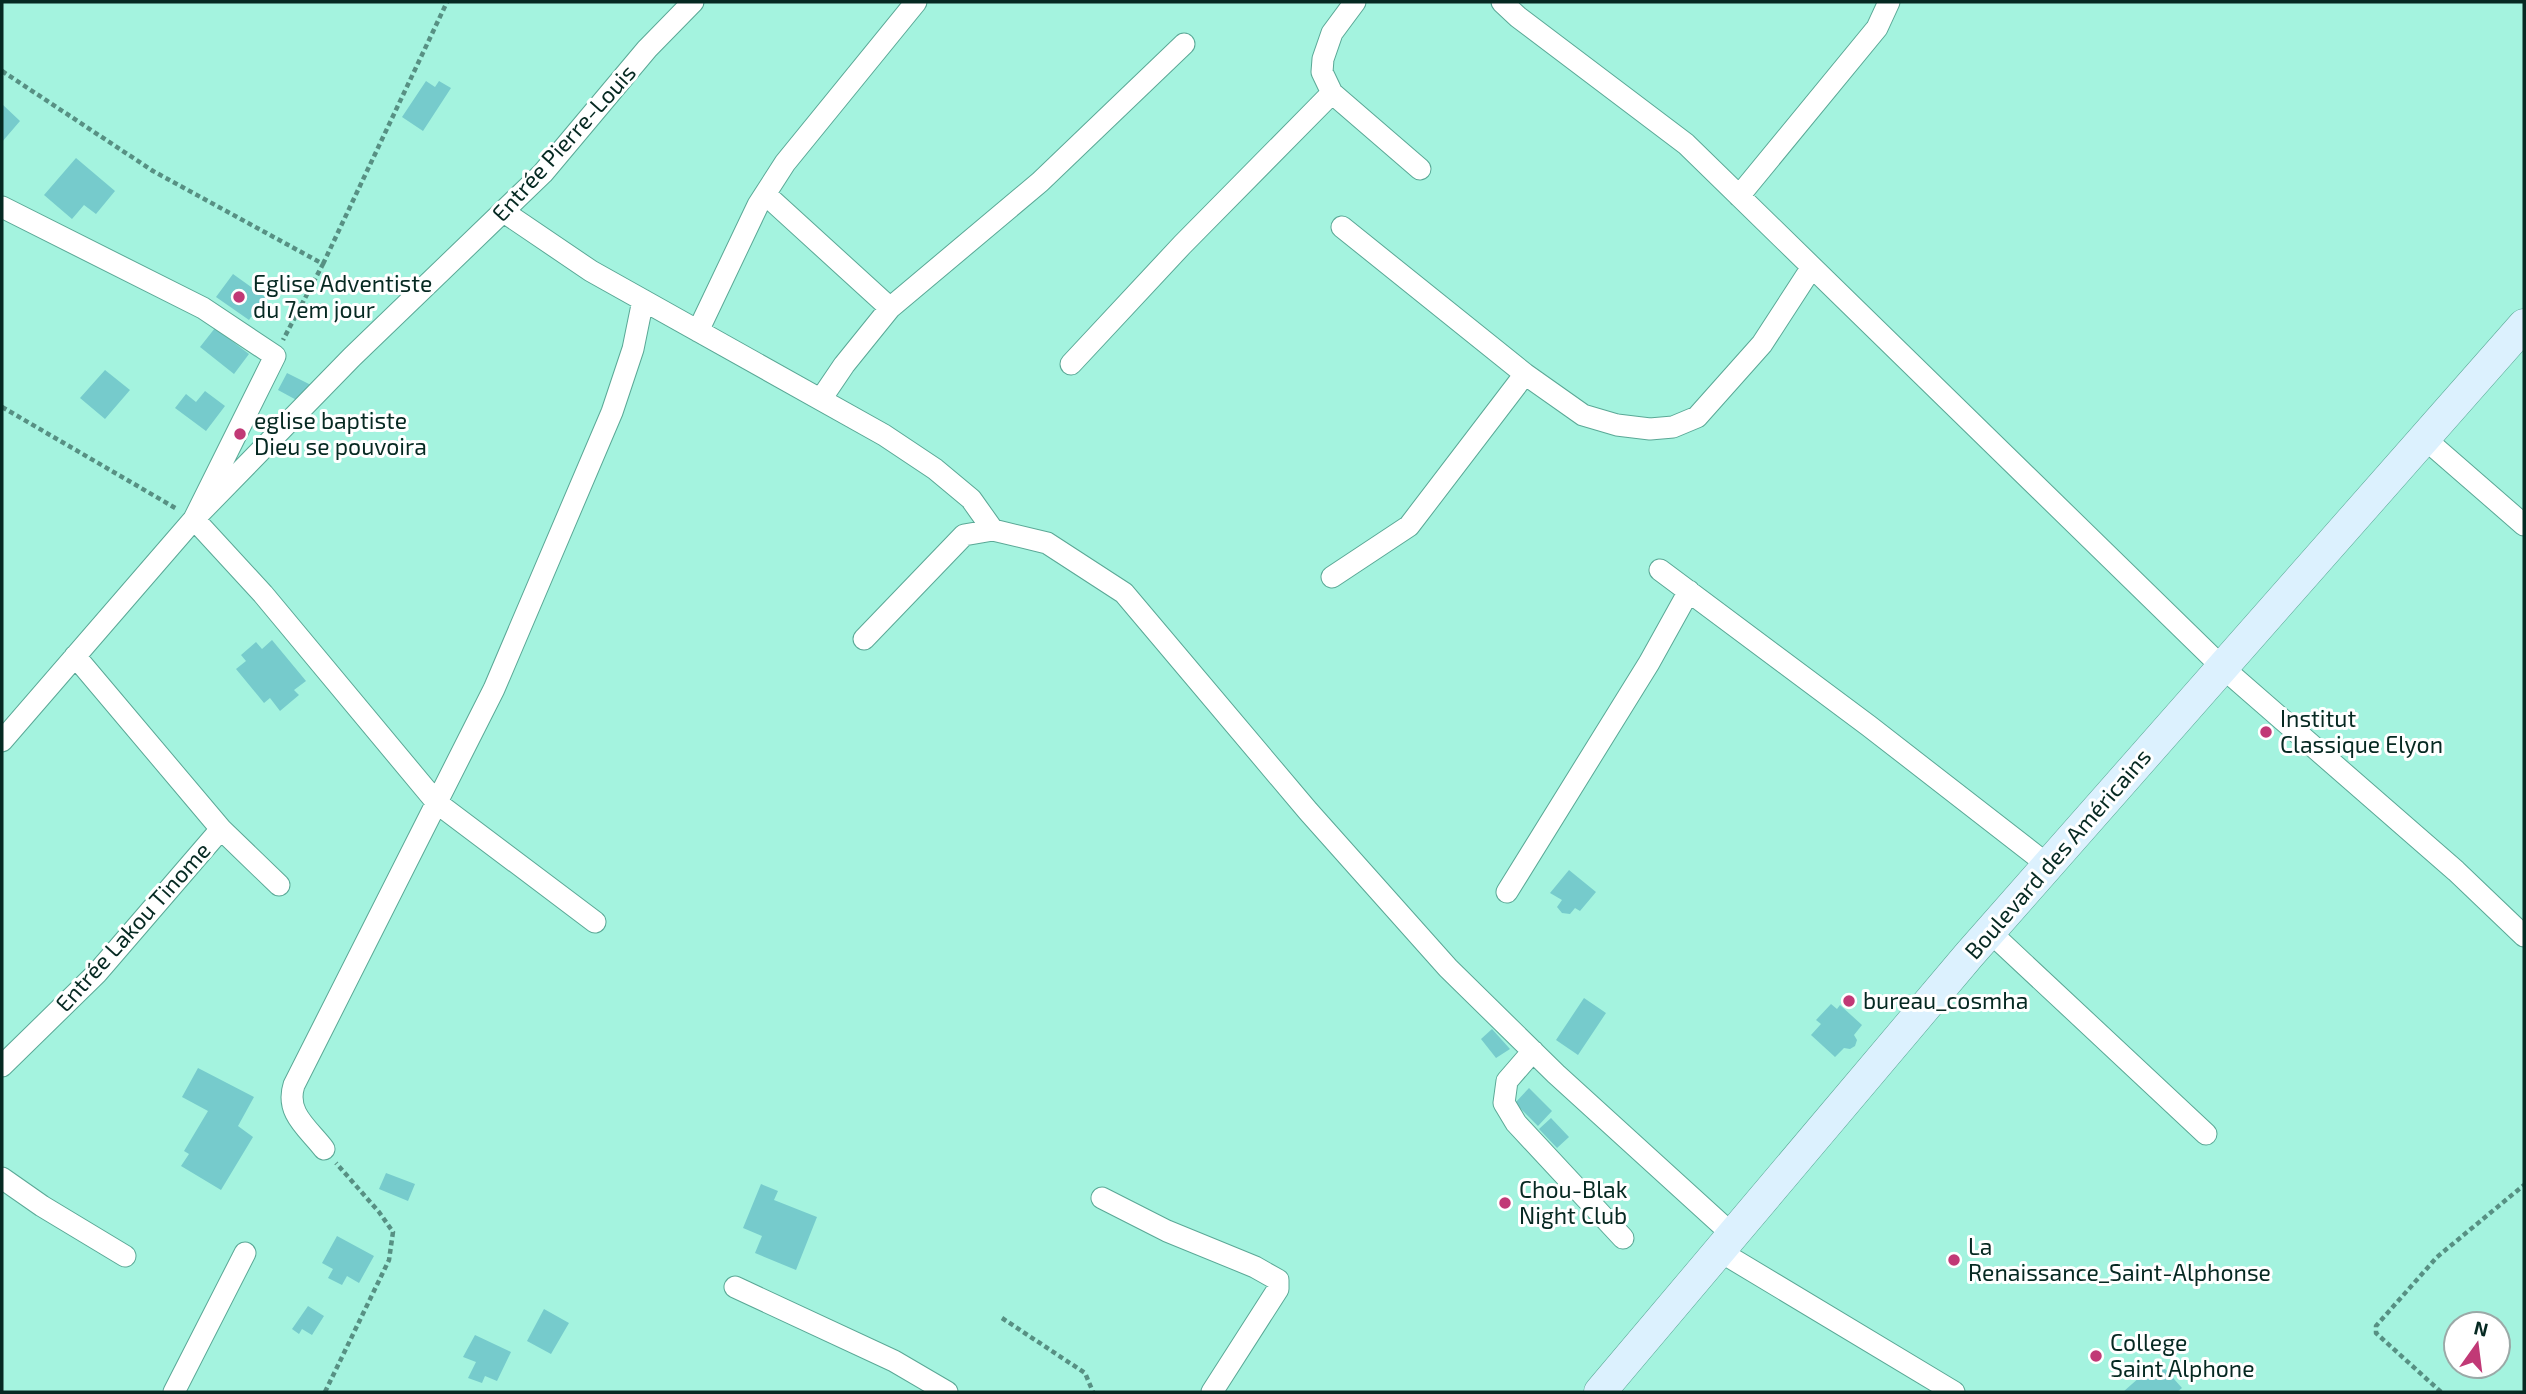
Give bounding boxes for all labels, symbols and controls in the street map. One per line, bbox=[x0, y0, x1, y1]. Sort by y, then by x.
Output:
street label: Entrée Pierre-Louis bbox=[485, 58, 641, 227]
place label: Eglise Adventiste du 7em jour bbox=[253, 269, 432, 323]
marker: Eglise Adventiste du 7em jour bbox=[231, 289, 247, 305]
place label: eglise baptiste Dieu se pouvoira bbox=[254, 406, 427, 460]
marker: eglise baptiste Dieu se pouvoira bbox=[232, 426, 248, 442]
place label: Institut Classique Elyon bbox=[2280, 704, 2443, 758]
marker: Institut Classique Elyon bbox=[2258, 724, 2274, 740]
street label: Boulevard des Américains bbox=[1958, 742, 2156, 964]
street label: Entrée Lakou Tinome bbox=[49, 836, 216, 1017]
place label: bureau_cosmha bbox=[1863, 986, 2028, 1014]
marker: bureau_cosmha bbox=[1841, 993, 1857, 1009]
place label: Chou-Blak Night Club bbox=[1519, 1175, 1628, 1229]
marker: Chou-Blak Night Club bbox=[1497, 1195, 1513, 1211]
place label: La Renaissance_Saint-Alphonse bbox=[1968, 1232, 2271, 1286]
marker: La Renaissance_Saint-Alphonse bbox=[1946, 1252, 1962, 1268]
north arrow bbox=[2442, 1310, 2512, 1380]
text: N bbox=[2472, 1315, 2491, 1341]
place label: College Saint Alphone bbox=[2110, 1328, 2255, 1382]
marker: College Saint Alphone bbox=[2088, 1348, 2104, 1364]

